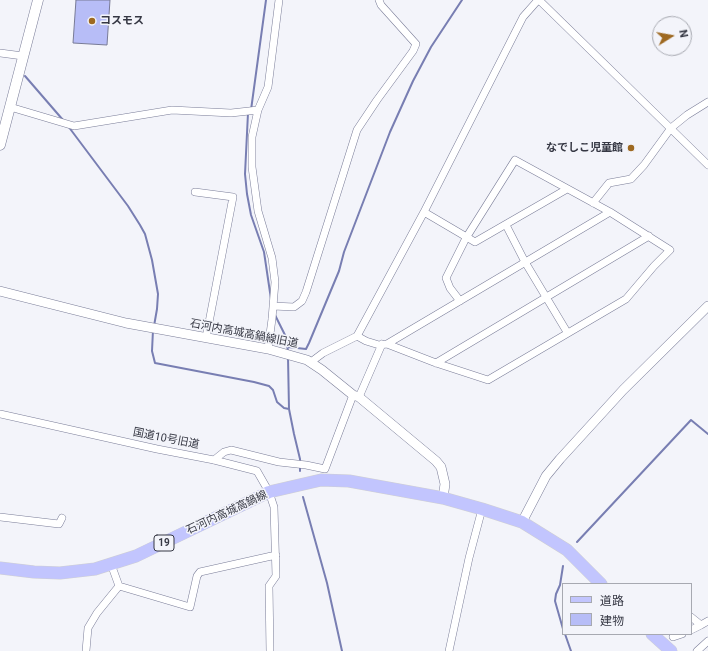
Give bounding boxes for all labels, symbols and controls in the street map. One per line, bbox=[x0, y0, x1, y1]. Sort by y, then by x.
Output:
place label: コスモス bbox=[100, 14, 144, 28]
marker: コスモス bbox=[87, 16, 97, 26]
north arrow bbox=[652, 16, 692, 56]
text: N bbox=[676, 29, 690, 39]
place label: なでしこ児童館 bbox=[546, 141, 623, 155]
marker: なでしこ児童館 bbox=[626, 143, 636, 153]
street label: 石河内高城高鍋線旧道 bbox=[189, 317, 299, 351]
street label: 国道10号旧道 bbox=[132, 426, 200, 452]
street label: 石河内高城高鍋線 bbox=[184, 488, 270, 538]
road number: 19 bbox=[154, 535, 174, 551]
legend bbox=[562, 583, 692, 635]
text: 道路 bbox=[600, 594, 624, 608]
text: 建物 bbox=[600, 614, 624, 628]

